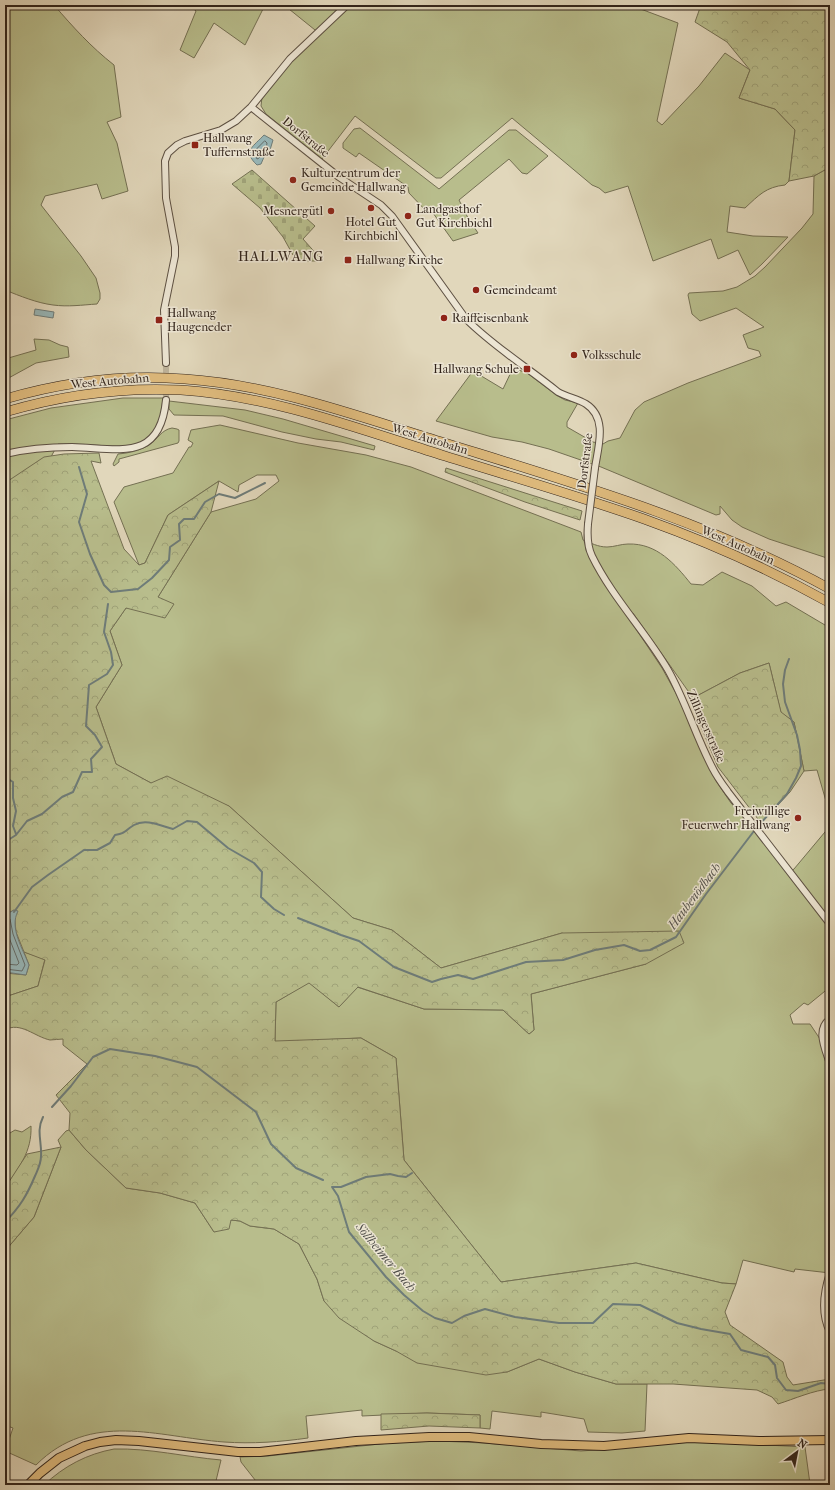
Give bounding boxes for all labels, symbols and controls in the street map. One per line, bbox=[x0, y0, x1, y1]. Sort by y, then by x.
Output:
street label: Dorfstraße bbox=[280, 114, 332, 160]
place label: Hallwang Tuffernstraße bbox=[203, 131, 275, 159]
marker: Hallwang Tuffernstraße bbox=[190, 140, 200, 150]
place label: Kulturzentrum der Gemeinde Hallwang bbox=[301, 166, 407, 194]
marker: Kulturzentrum der Gemeinde Hallwang bbox=[288, 175, 298, 185]
place label: Landgasthof Gut Kirchbichl bbox=[416, 202, 493, 230]
marker: Hotel Gut Kirchbichl bbox=[366, 203, 376, 213]
place label: Mesnergütl bbox=[263, 204, 324, 218]
marker: Mesnergütl bbox=[326, 206, 336, 216]
marker: Landgasthof Gut Kirchbichl bbox=[403, 211, 413, 221]
place label: Hotel Gut Kirchbichl bbox=[344, 215, 399, 243]
district label: HALLWANG bbox=[238, 248, 324, 265]
place label: Hallwang Kirche bbox=[356, 253, 443, 267]
marker: Hallwang Kirche bbox=[343, 255, 353, 265]
place label: Gemeindeamt bbox=[484, 283, 558, 297]
marker: Gemeindeamt bbox=[471, 285, 481, 295]
place label: Hallwang Haugeneder bbox=[167, 306, 232, 334]
place label: Raiffeisenbank bbox=[452, 311, 530, 325]
marker: Raiffeisenbank bbox=[439, 313, 449, 323]
marker: Hallwang Haugeneder bbox=[154, 315, 164, 325]
place label: Volksschule bbox=[581, 348, 641, 362]
marker: Volksschule bbox=[569, 350, 579, 360]
place label: Hallwang Schule bbox=[433, 362, 519, 376]
marker: Hallwang Schule bbox=[522, 364, 532, 374]
street label: West Autobahn bbox=[69, 371, 150, 391]
street label: West Autobahn bbox=[389, 421, 470, 457]
street label: Dorfstraße bbox=[575, 432, 595, 490]
street label: West Autobahn bbox=[698, 522, 777, 567]
street label: Zillingerstraße bbox=[684, 687, 728, 765]
place label: Freiwillige Feuerwehr Hallwang bbox=[682, 804, 791, 832]
marker: Freiwillige Feuerwehr Hallwang bbox=[793, 813, 803, 823]
water label: Haubenödbach bbox=[664, 860, 724, 933]
water label: Söllheimer Bach bbox=[352, 1219, 419, 1295]
north arrow bbox=[777, 1432, 817, 1472]
text: N bbox=[795, 1436, 810, 1452]

